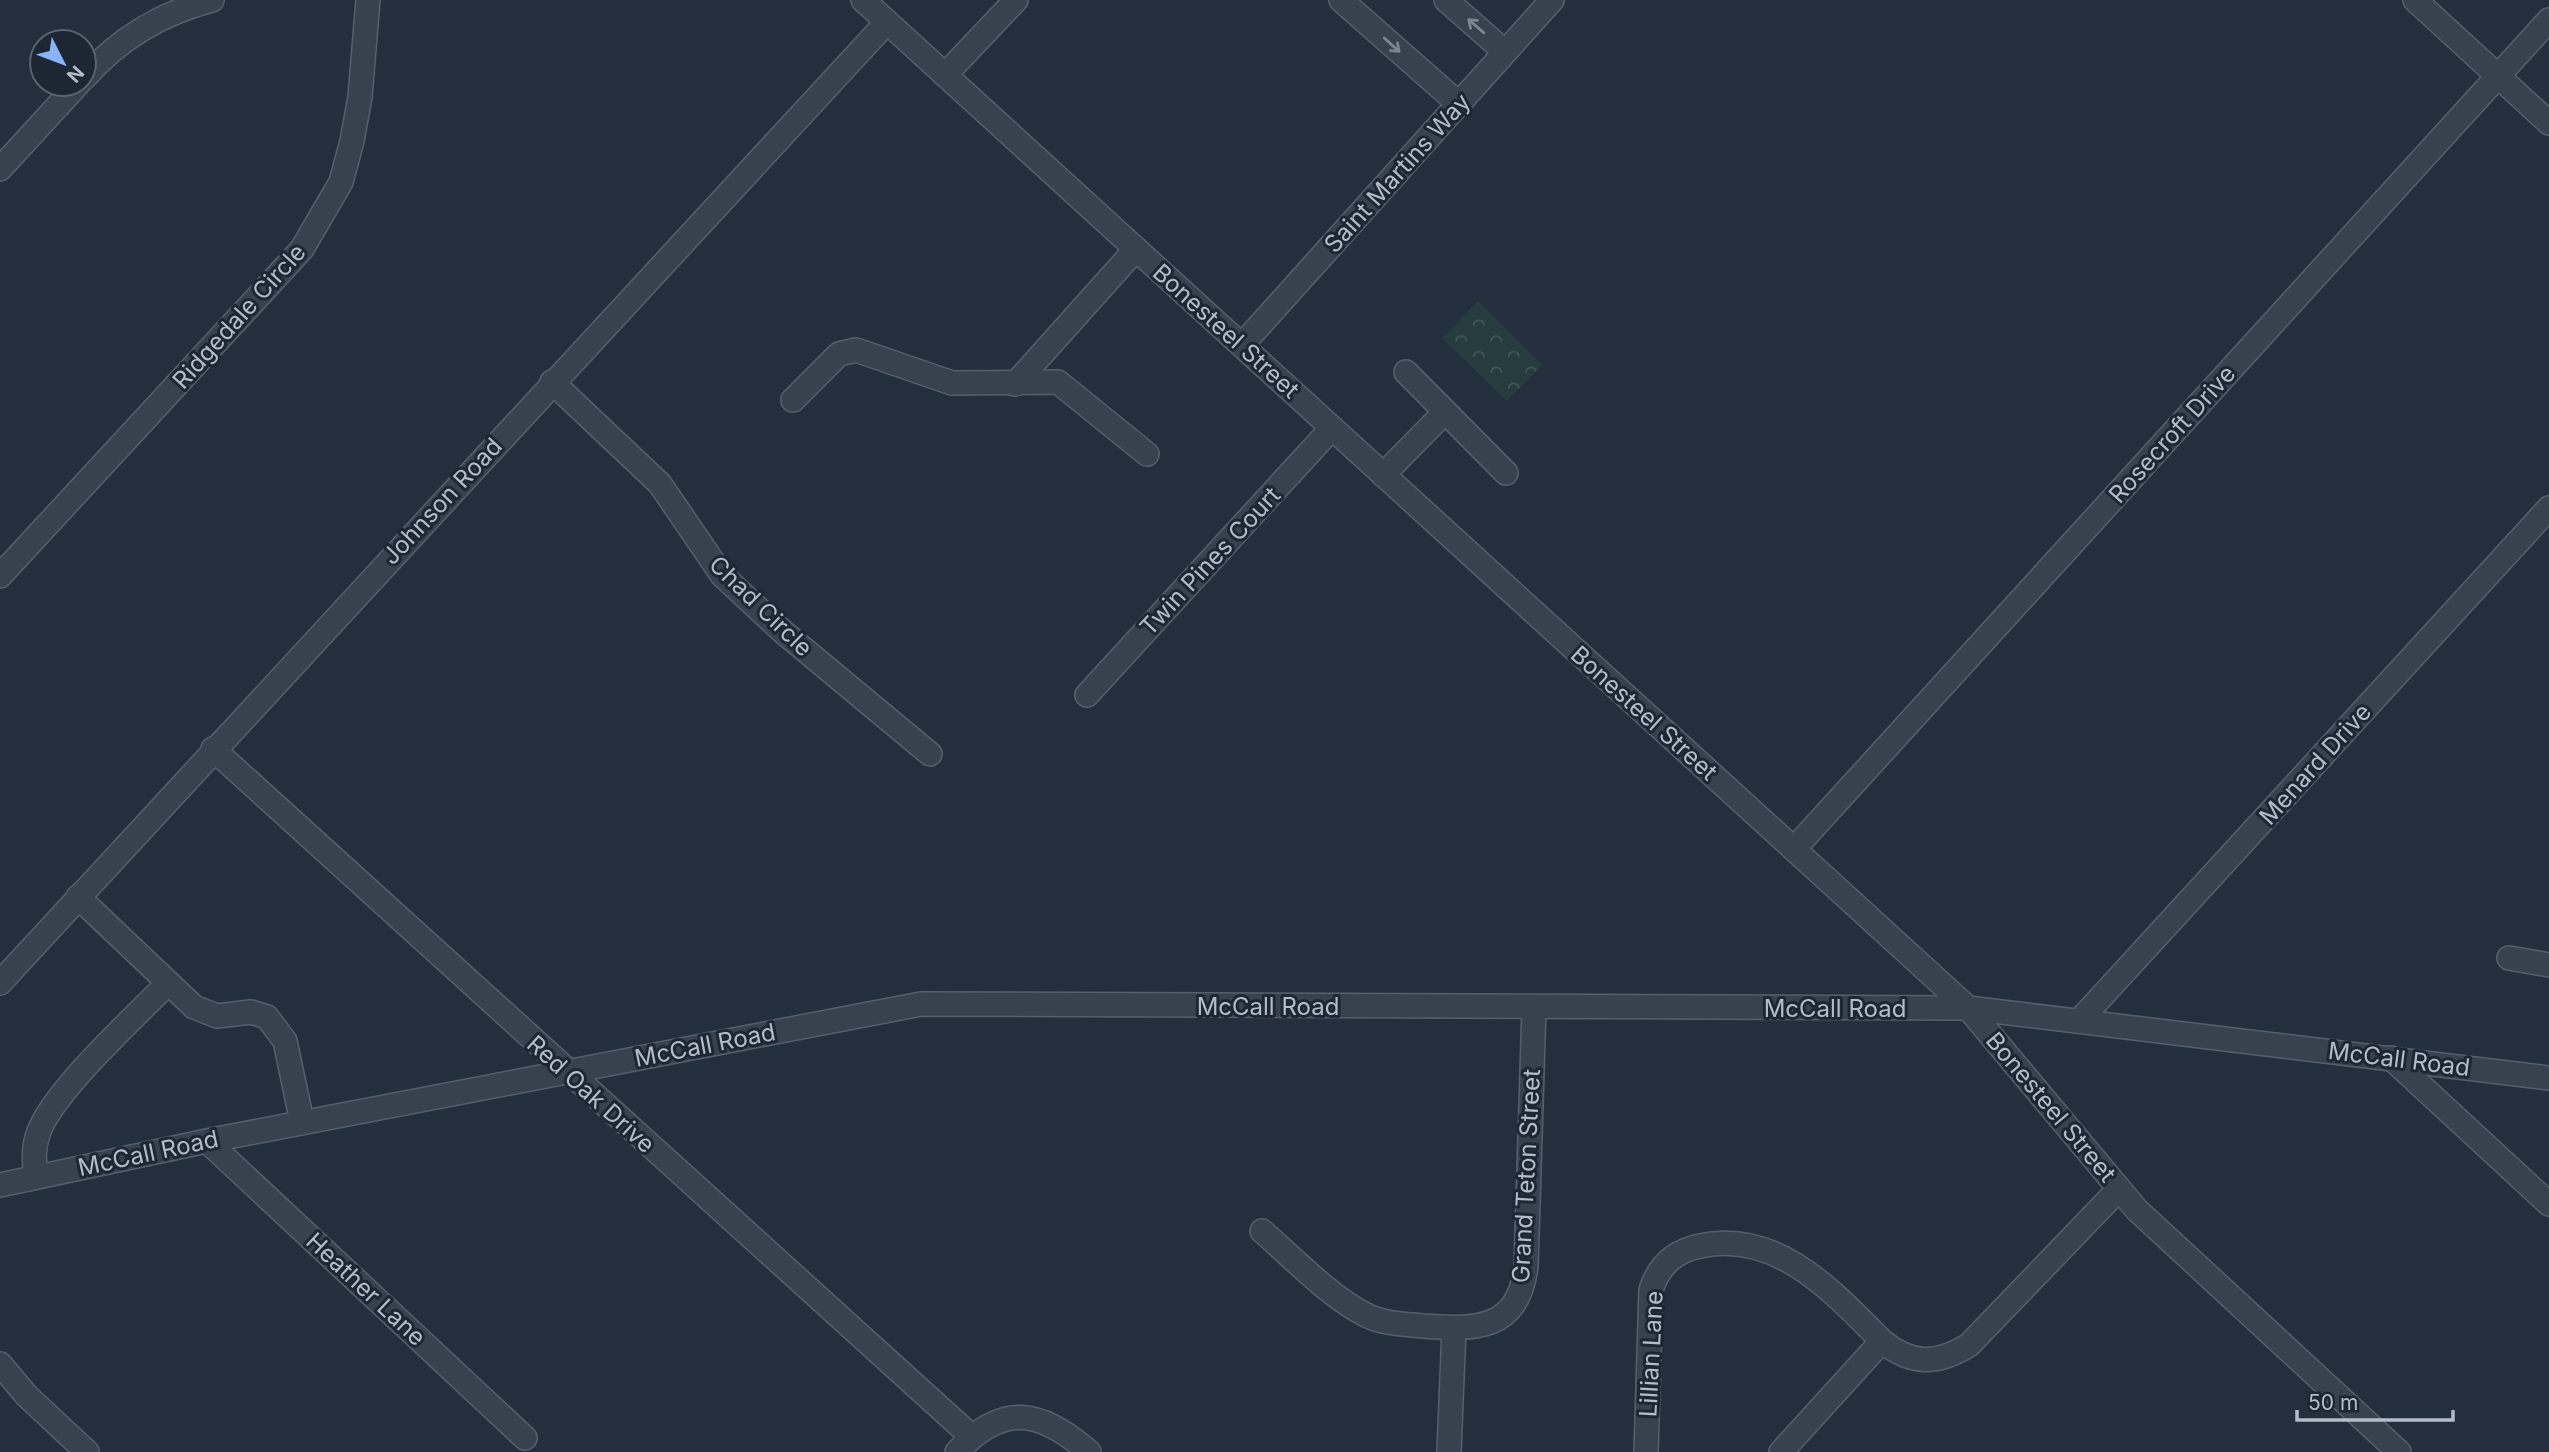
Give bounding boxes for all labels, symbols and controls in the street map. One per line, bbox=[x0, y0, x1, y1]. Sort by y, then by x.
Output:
one-way arrow bbox=[1467, 18, 1485, 34]
north arrow bbox=[28, 28, 98, 98]
one-way arrow bbox=[1383, 37, 1400, 54]
text: N bbox=[62, 61, 89, 87]
street label: Saint Martins Way bbox=[1318, 87, 1476, 259]
street label: Ridgedale Circle bbox=[166, 238, 312, 394]
street label: Bonesteel Street bbox=[1147, 258, 1305, 404]
street label: Rosecroft Drive bbox=[2103, 359, 2241, 509]
street label: Johnson Road bbox=[376, 432, 508, 570]
street label: Twin Pines Court bbox=[1134, 481, 1286, 641]
street label: Chad Circle bbox=[703, 550, 819, 662]
street label: Bonesteel Street bbox=[1565, 640, 1723, 786]
street label: Menard Drive bbox=[2253, 697, 2377, 831]
street label: McCall Road bbox=[1197, 992, 1339, 1021]
street label: McCall Road bbox=[1764, 994, 1906, 1023]
street label: McCall Road bbox=[632, 1017, 778, 1073]
street label: Bonesteel Street bbox=[1980, 1026, 2122, 1188]
street label: Red Oak Drive bbox=[521, 1029, 661, 1159]
street label: McCall Road bbox=[2326, 1036, 2472, 1082]
street label: Grand Teton Street bbox=[1506, 1068, 1546, 1284]
street label: McCall Road bbox=[75, 1124, 221, 1182]
street label: Heather Lane bbox=[300, 1226, 432, 1352]
street label: Lillian Lane bbox=[1633, 1290, 1669, 1418]
scale bar bbox=[2297, 1378, 2453, 1422]
text: 50 m bbox=[2308, 1390, 2358, 1415]

